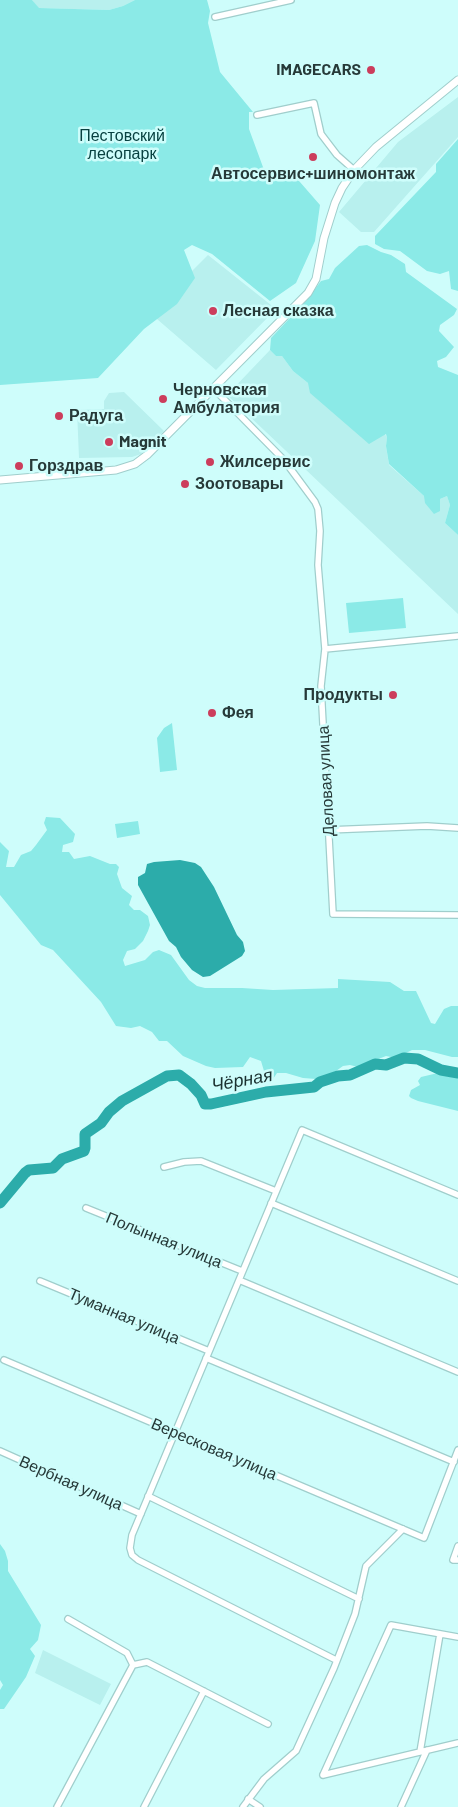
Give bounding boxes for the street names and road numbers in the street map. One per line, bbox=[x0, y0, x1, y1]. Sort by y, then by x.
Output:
street label: Деловая улица bbox=[314, 725, 338, 837]
street label: Полынная улица bbox=[103, 1208, 225, 1272]
street label: Туманная улица bbox=[65, 1284, 183, 1348]
street label: Вересковая улица bbox=[148, 1414, 280, 1484]
street label: Вербная улица bbox=[16, 1452, 126, 1514]

